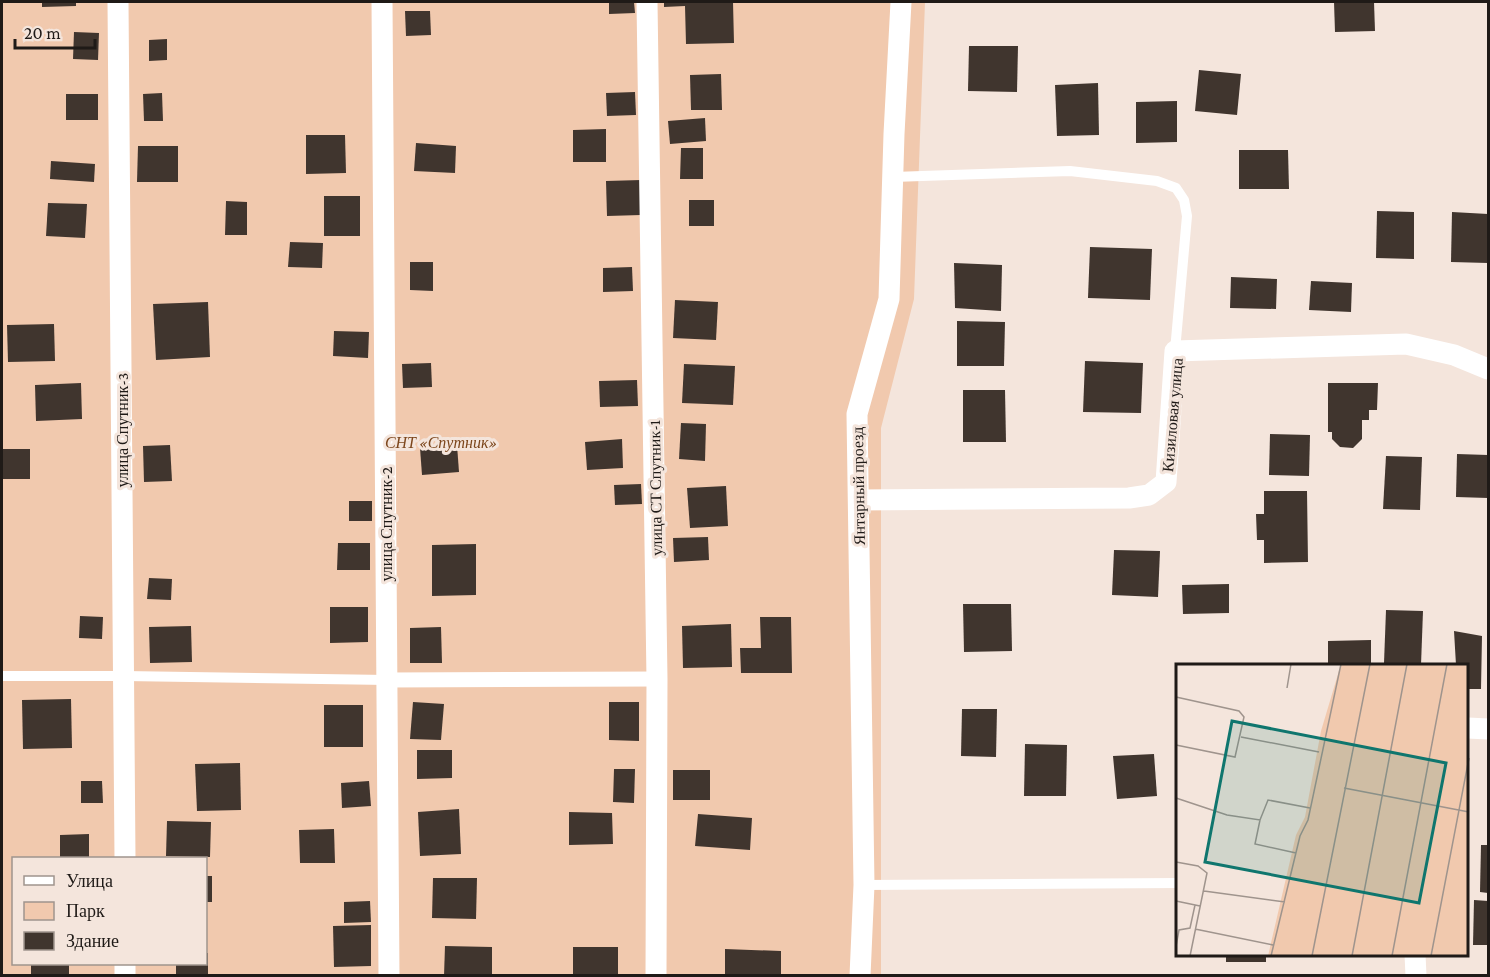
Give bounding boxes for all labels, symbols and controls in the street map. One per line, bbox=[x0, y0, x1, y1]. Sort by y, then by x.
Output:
scale bar bbox=[15, 12, 94, 50]
text: 20 m bbox=[24, 23, 61, 43]
street label: Кизиловая улица bbox=[1159, 357, 1187, 473]
street label: улица Спутник-3 bbox=[114, 373, 132, 487]
street label: улица СТ Спутник-1 bbox=[646, 420, 666, 556]
street label: Янтарный проезд bbox=[849, 427, 869, 545]
park label: СНТ «Спутник» bbox=[385, 434, 497, 452]
street label: улица Спутник-2 bbox=[378, 466, 396, 581]
inset map bbox=[1176, 664, 1469, 956]
legend bbox=[12, 857, 207, 965]
text: Улица bbox=[66, 871, 113, 891]
text: Парк bbox=[66, 901, 105, 921]
text: Здание bbox=[66, 931, 119, 951]

